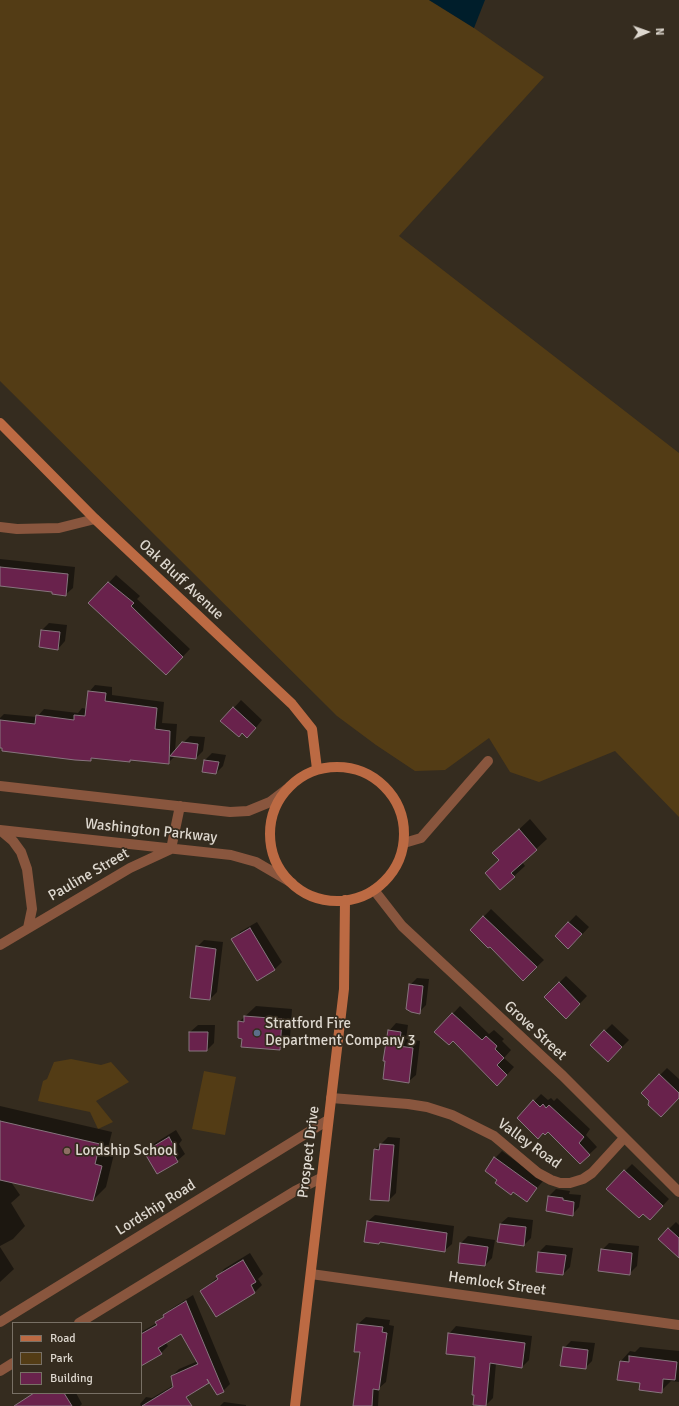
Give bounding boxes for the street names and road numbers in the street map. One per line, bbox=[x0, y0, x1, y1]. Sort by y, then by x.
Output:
street label: Oak Bluff Avenue bbox=[135, 536, 227, 624]
street label: Washington Parkway bbox=[84, 815, 218, 847]
street label: Pauline Street bbox=[45, 845, 133, 905]
street label: Grove Street bbox=[500, 997, 570, 1065]
street label: Prospect Drive bbox=[294, 1105, 324, 1199]
street label: Valley Road bbox=[494, 1115, 564, 1173]
street label: Lordship Road bbox=[113, 1176, 199, 1240]
street label: Hemlock Street bbox=[447, 1268, 547, 1300]

